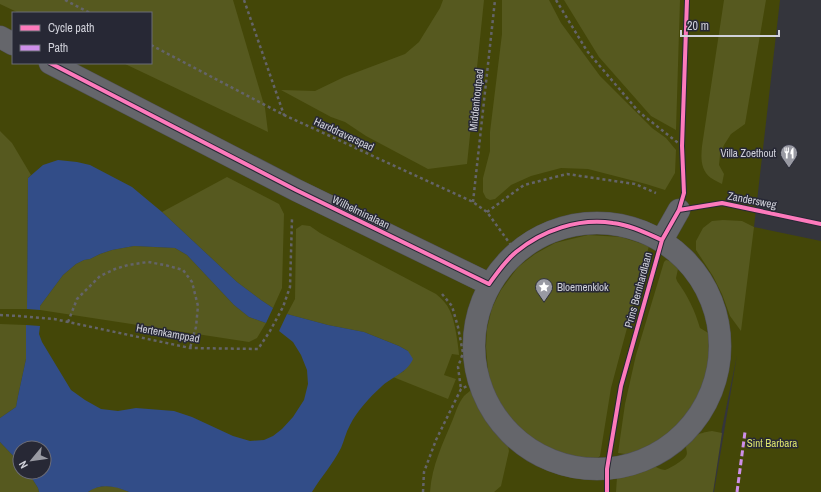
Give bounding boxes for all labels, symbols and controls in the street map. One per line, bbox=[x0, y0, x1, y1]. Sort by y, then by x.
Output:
legend bbox=[12, 12, 152, 64]
scale bar bbox=[681, 12, 779, 38]
text: 20 m bbox=[687, 18, 709, 34]
text: Cycle path bbox=[48, 20, 95, 36]
text: Path bbox=[48, 40, 68, 56]
street label: Middenhoutpad bbox=[466, 68, 486, 132]
street label: Harddraverspad bbox=[312, 114, 376, 154]
restaurant icon: Villa Zoethout bbox=[779, 143, 799, 168]
place label: Villa Zoethout bbox=[720, 146, 776, 160]
street label: Zandersweg bbox=[726, 188, 778, 212]
street label: Wilhelminalaan bbox=[330, 192, 392, 232]
street label: Prins Bernhardlaan bbox=[621, 251, 655, 329]
place icon: Bloemenklok bbox=[534, 277, 554, 302]
place label: Bloemenklok bbox=[557, 280, 609, 294]
street label: Hertenkamppad bbox=[135, 321, 201, 345]
park label: Sint Barbara bbox=[747, 436, 797, 450]
north arrow bbox=[12, 440, 52, 480]
text: N bbox=[16, 459, 31, 471]

